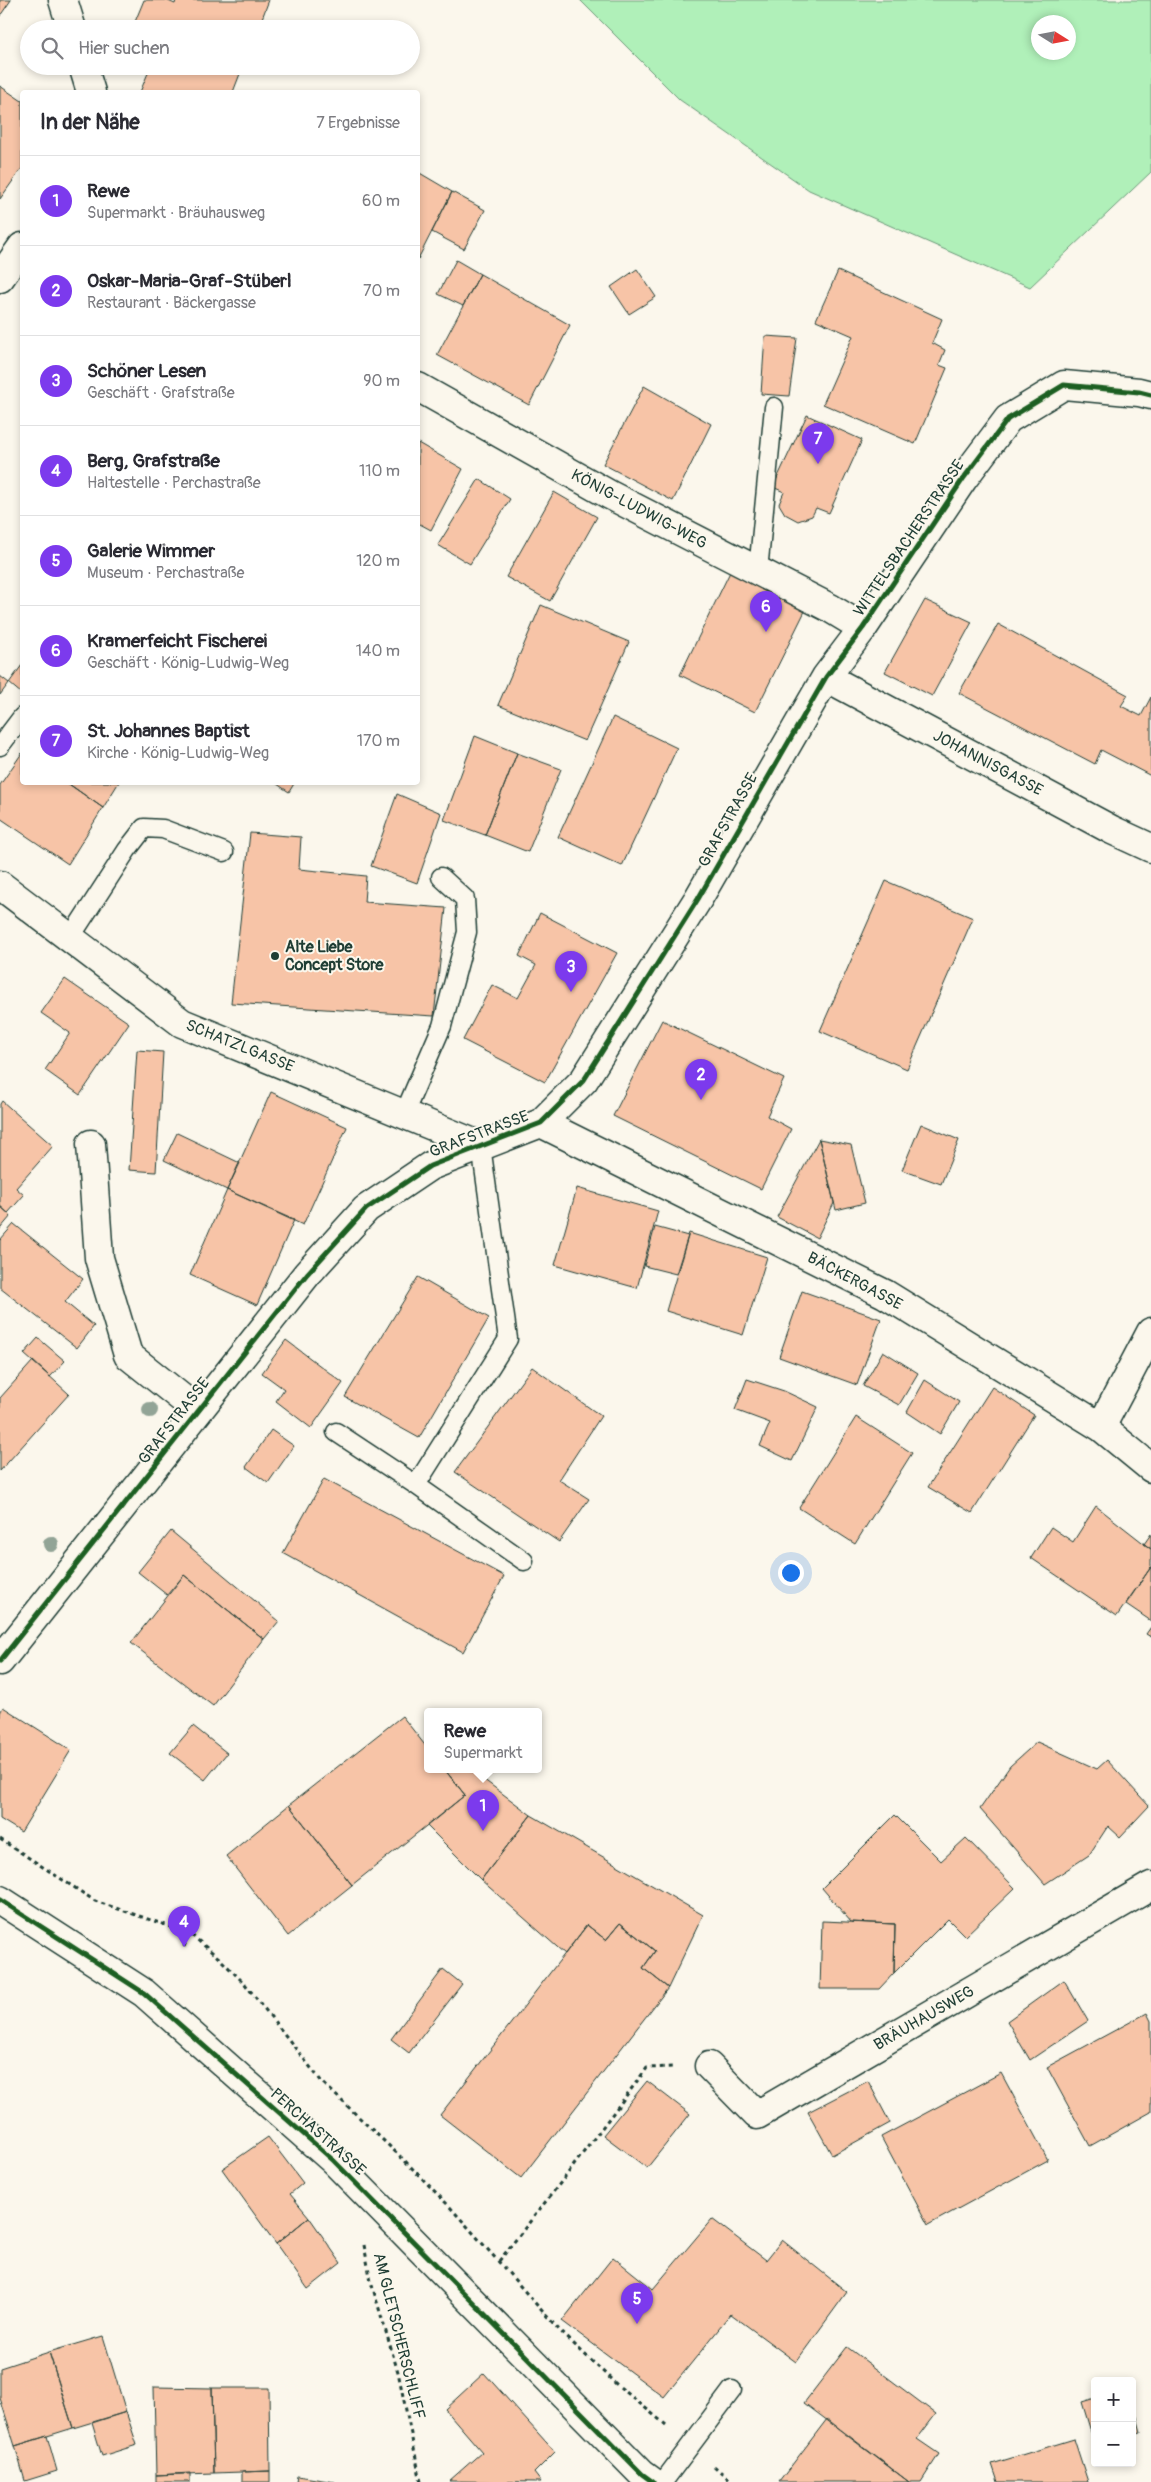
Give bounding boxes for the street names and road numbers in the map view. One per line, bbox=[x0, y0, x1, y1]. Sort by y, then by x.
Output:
street label: WITTELSBACHERSTRASSE bbox=[849, 456, 969, 620]
street label: KÖNIG-LUDWIG-WEG bbox=[568, 465, 710, 553]
street label: JOHANNISGASSE bbox=[930, 726, 1046, 800]
street label: GRAFSTRASSE bbox=[694, 769, 762, 871]
street label: SCHATZLGASSE bbox=[183, 1015, 297, 1077]
street label: GRAFSTRASSE bbox=[427, 1106, 531, 1162]
street label: BÄCKERGASSE bbox=[804, 1248, 906, 1314]
street label: GRAFSTRASSE bbox=[134, 1374, 214, 1468]
street label: BRÄUHAUSWEG bbox=[870, 1981, 978, 2055]
street label: PERCHASTRASSE bbox=[266, 2084, 370, 2180]
street label: AM GLETSCHERSCHLIFF bbox=[369, 2250, 430, 2422]

